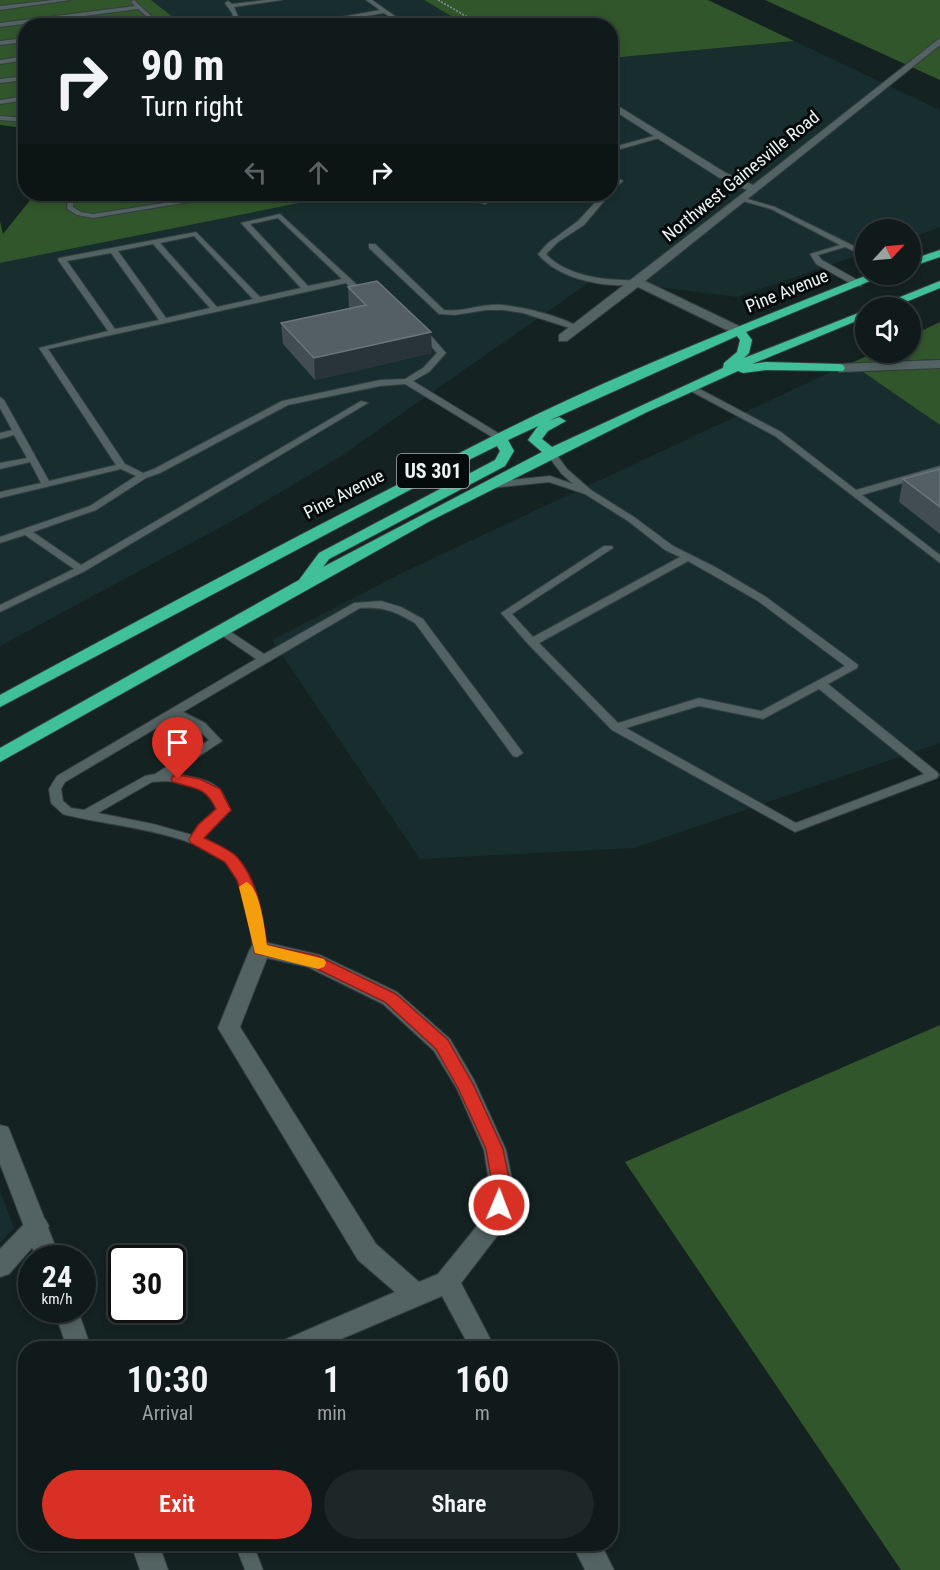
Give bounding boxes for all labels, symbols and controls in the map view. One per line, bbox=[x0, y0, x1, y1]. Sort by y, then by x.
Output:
text: 90 m bbox=[141, 41, 224, 90]
icon: right bbox=[42, 42, 120, 120]
text: Turn right bbox=[141, 91, 243, 123]
street label: Northwest Gainesville Road bbox=[658, 106, 823, 245]
icon: left bbox=[239, 156, 272, 189]
icon: ahead bbox=[302, 156, 335, 189]
icon: right bbox=[365, 156, 398, 189]
north arrow bbox=[855, 219, 921, 285]
map controls bbox=[855, 219, 921, 363]
street label: Pine Avenue bbox=[742, 264, 831, 317]
button: sound bbox=[855, 297, 921, 363]
road number: US 301 bbox=[397, 454, 469, 488]
street label: Pine Avenue bbox=[300, 464, 387, 523]
pin bbox=[152, 717, 203, 779]
icon: arrive bbox=[161, 726, 194, 759]
position arrow bbox=[467, 1173, 531, 1237]
speed limit sign: 30 bbox=[108, 1245, 186, 1323]
text: 24 bbox=[42, 1259, 72, 1294]
text: km/h bbox=[42, 1290, 72, 1308]
text: 10:30 bbox=[127, 1359, 209, 1401]
text: 1 bbox=[323, 1359, 341, 1401]
text: 160 bbox=[455, 1359, 509, 1401]
text: Arrival bbox=[142, 1401, 193, 1425]
text: min bbox=[317, 1401, 346, 1425]
text: m bbox=[475, 1401, 490, 1425]
button: Exit bbox=[42, 1470, 312, 1539]
button: Share bbox=[324, 1470, 594, 1539]

